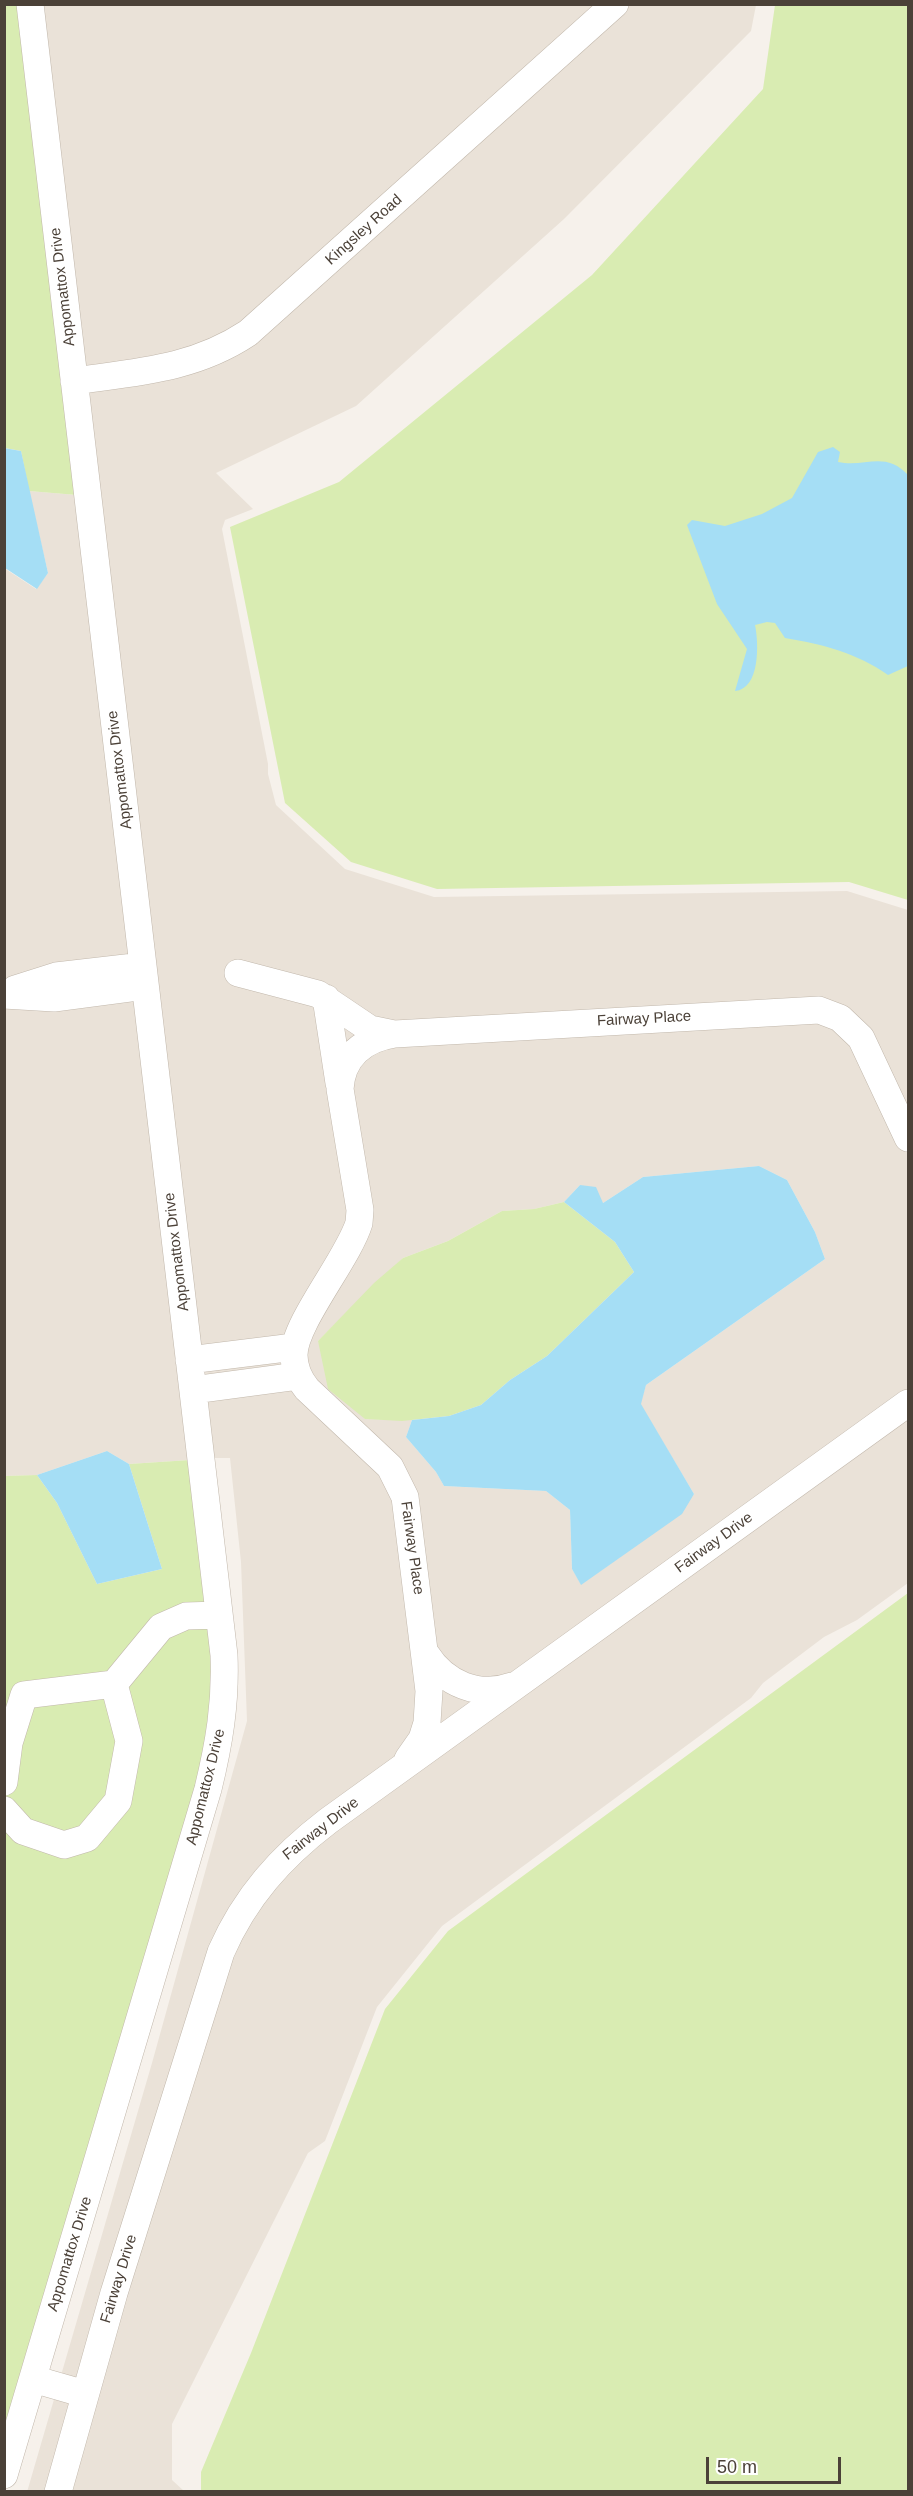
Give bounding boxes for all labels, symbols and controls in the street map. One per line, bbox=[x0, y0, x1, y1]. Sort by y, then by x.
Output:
street label: Kingsley Road bbox=[322, 191, 406, 269]
street label: Appomattox Drive bbox=[47, 227, 79, 347]
street label: Appomattox Drive bbox=[104, 710, 136, 830]
street label: Fairway Place bbox=[596, 1008, 692, 1030]
street label: Appomattox Drive bbox=[161, 1192, 193, 1312]
street label: Fairway Place bbox=[397, 1500, 427, 1596]
street label: Fairway Drive bbox=[672, 1509, 756, 1577]
street label: Appomattox Drive bbox=[183, 1727, 229, 1847]
street label: Fairway Drive bbox=[279, 1794, 363, 1864]
street label: Appomattox Drive bbox=[44, 2194, 96, 2314]
street label: Fairway Drive bbox=[97, 2233, 141, 2325]
scale bar bbox=[709, 2445, 844, 2483]
text: 50 m bbox=[717, 2457, 757, 2477]

